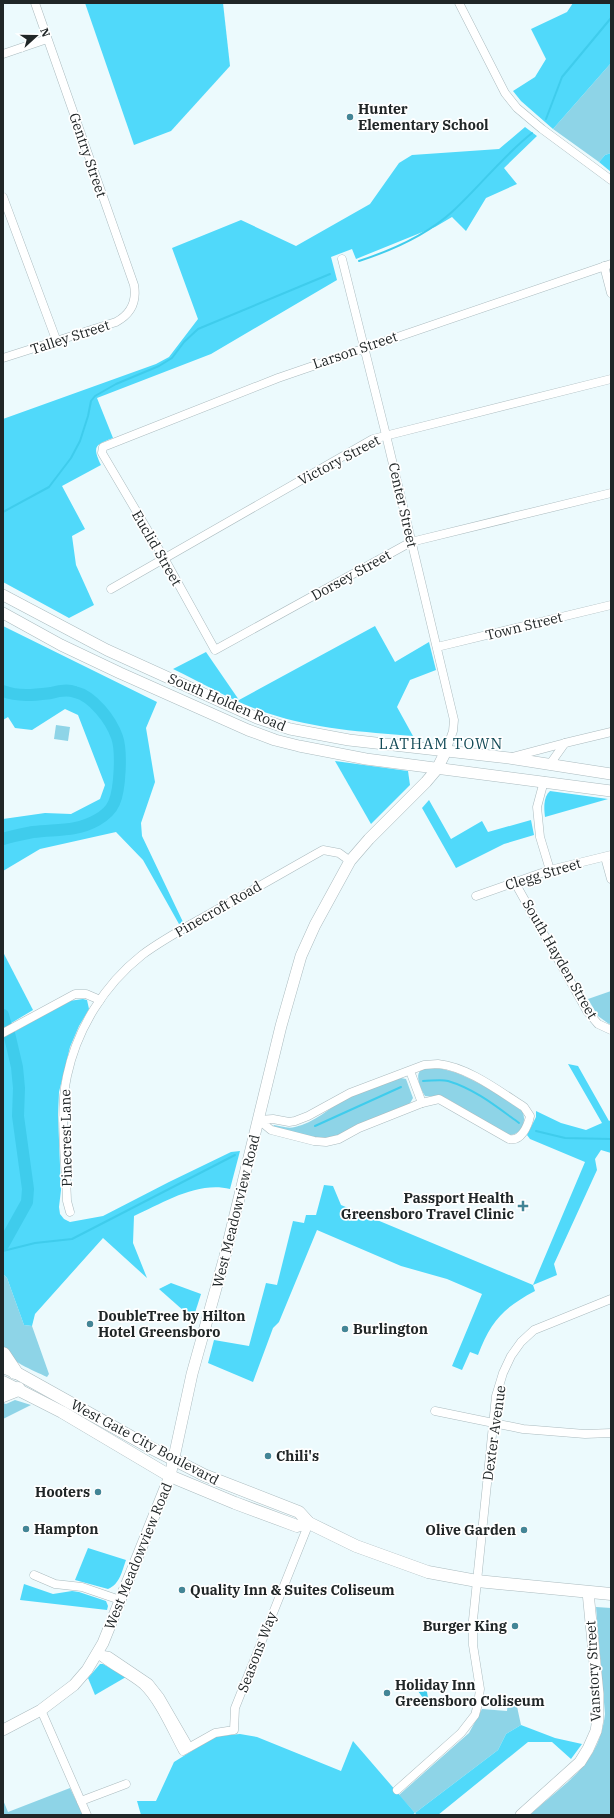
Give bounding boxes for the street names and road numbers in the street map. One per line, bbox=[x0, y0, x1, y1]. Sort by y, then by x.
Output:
street label: Gentry Street bbox=[65, 110, 111, 200]
street label: Talley Street bbox=[28, 316, 112, 358]
street label: Larson Street bbox=[310, 327, 400, 373]
street label: Victory Street bbox=[295, 431, 383, 489]
street label: Center Street bbox=[384, 461, 422, 549]
street label: Euclid Street bbox=[128, 507, 186, 589]
street label: Dorsey Street bbox=[308, 546, 394, 604]
street label: Town Street bbox=[484, 608, 564, 644]
street label: South Holden Road bbox=[165, 669, 289, 735]
street label: Clegg Street bbox=[503, 854, 583, 894]
street label: Pinecroft Road bbox=[171, 877, 265, 941]
street label: South Hayden Street bbox=[518, 896, 602, 1022]
street label: Pinecrest Lane bbox=[56, 1089, 76, 1187]
street label: West Meadowview Road bbox=[208, 1132, 264, 1289]
street label: Dexter Avenue bbox=[478, 1384, 510, 1482]
street label: West Gate City Boulevard bbox=[68, 1395, 223, 1489]
street label: West Meadowview Road bbox=[100, 1479, 176, 1632]
street label: Seasons Way bbox=[233, 1609, 281, 1695]
street label: Vanstory Street bbox=[581, 1620, 605, 1722]

